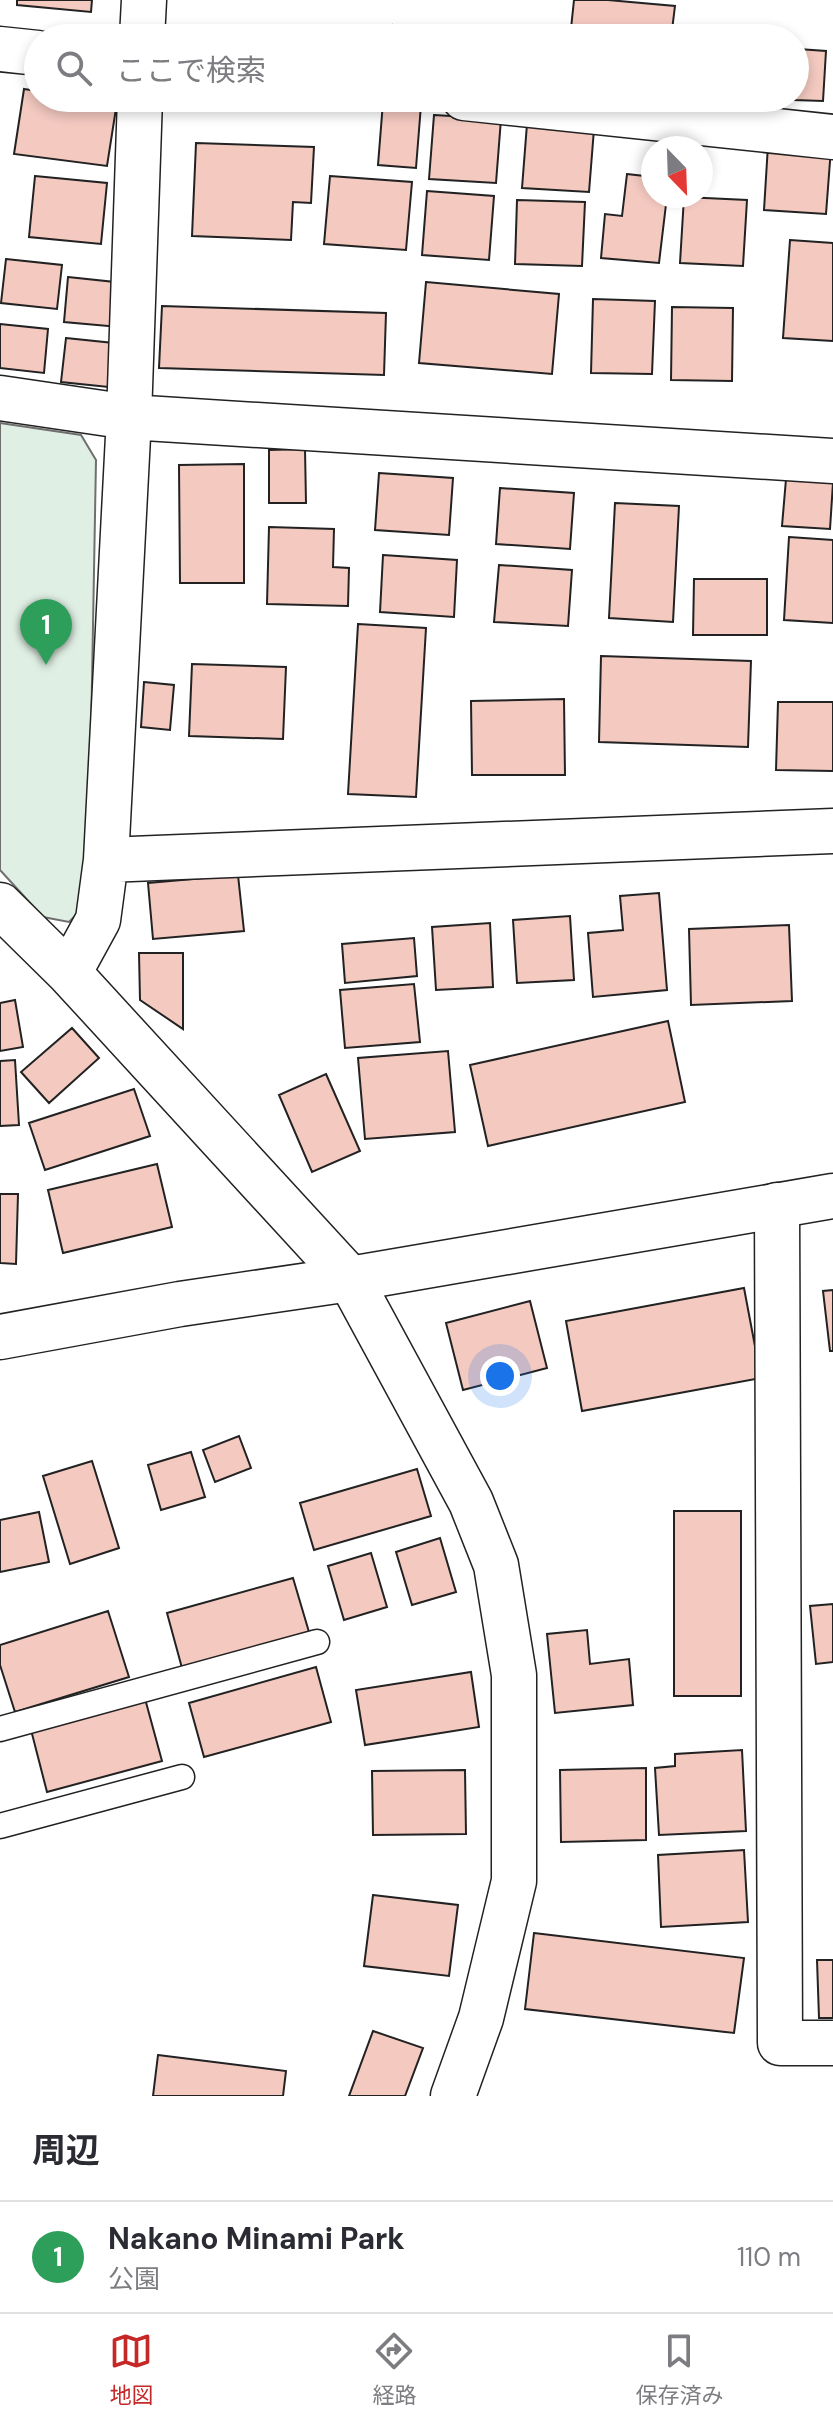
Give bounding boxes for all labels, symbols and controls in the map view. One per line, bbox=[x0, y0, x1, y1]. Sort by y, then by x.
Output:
search box bbox=[24, 24, 809, 112]
icon: search bbox=[52, 46, 96, 90]
text: ここで検索 bbox=[116, 51, 266, 90]
north arrow bbox=[641, 136, 713, 208]
pin: 1 bbox=[20, 599, 72, 665]
your location bbox=[480, 1356, 520, 1396]
text: 周辺 bbox=[32, 2128, 100, 2173]
text: Nakano Minami Park bbox=[108, 2219, 405, 2258]
text: 1 bbox=[53, 2240, 63, 2274]
text: 110 m bbox=[737, 2240, 801, 2274]
text: 公園 bbox=[108, 2262, 160, 2296]
tab: 地図 bbox=[109, 2329, 154, 2410]
tab: 経路 bbox=[372, 2329, 417, 2410]
tab: 保存済み bbox=[635, 2329, 724, 2410]

